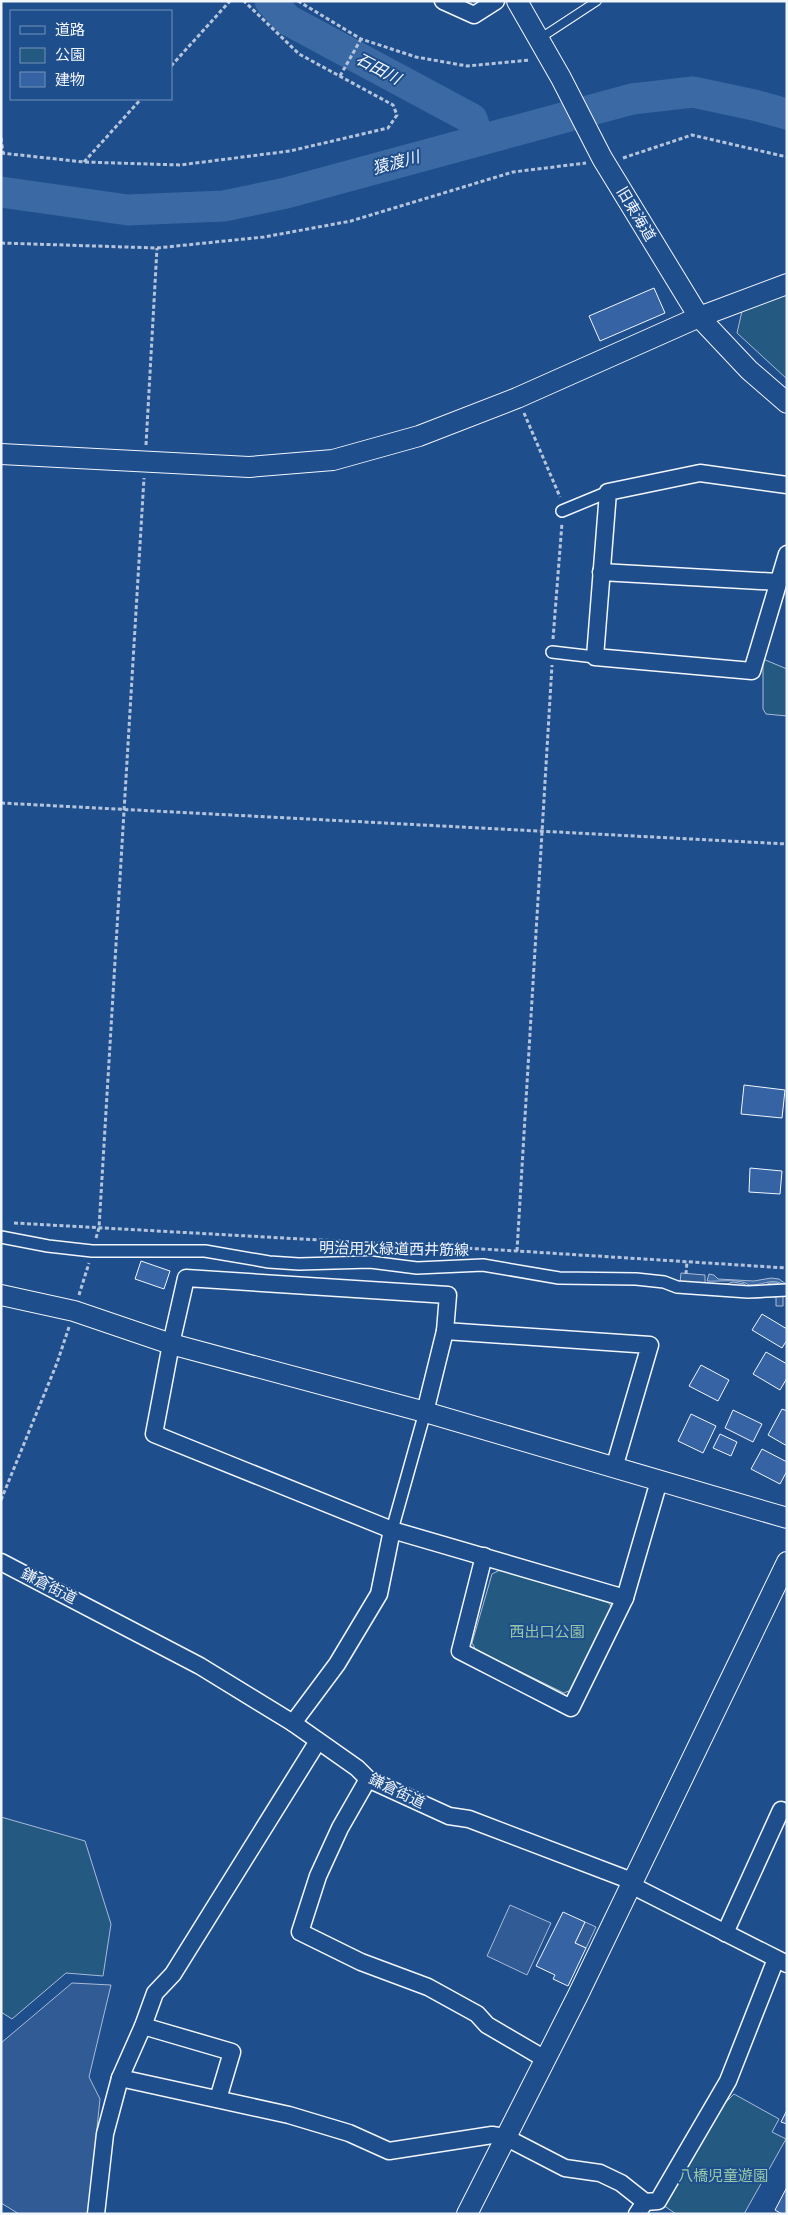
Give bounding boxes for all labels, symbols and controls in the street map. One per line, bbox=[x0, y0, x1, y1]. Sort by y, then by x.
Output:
legend bbox=[10, 10, 172, 100]
text: 道路 bbox=[55, 21, 85, 39]
text: 公園 bbox=[55, 46, 85, 64]
water label: 石田川 bbox=[352, 49, 406, 90]
text: 建物 bbox=[55, 71, 85, 89]
water label: 猿渡川 bbox=[370, 147, 424, 179]
street label: 旧東海道 bbox=[613, 184, 659, 244]
street label: 明治用水緑道西井筋線 bbox=[319, 1239, 469, 1259]
street label: 鎌倉街道 bbox=[18, 1564, 80, 1608]
park label: 西出口公園 bbox=[509, 1623, 585, 1641]
street label: 鎌倉街道 bbox=[366, 1770, 428, 1812]
park label: 八橋児童遊園 bbox=[678, 2167, 768, 2185]

